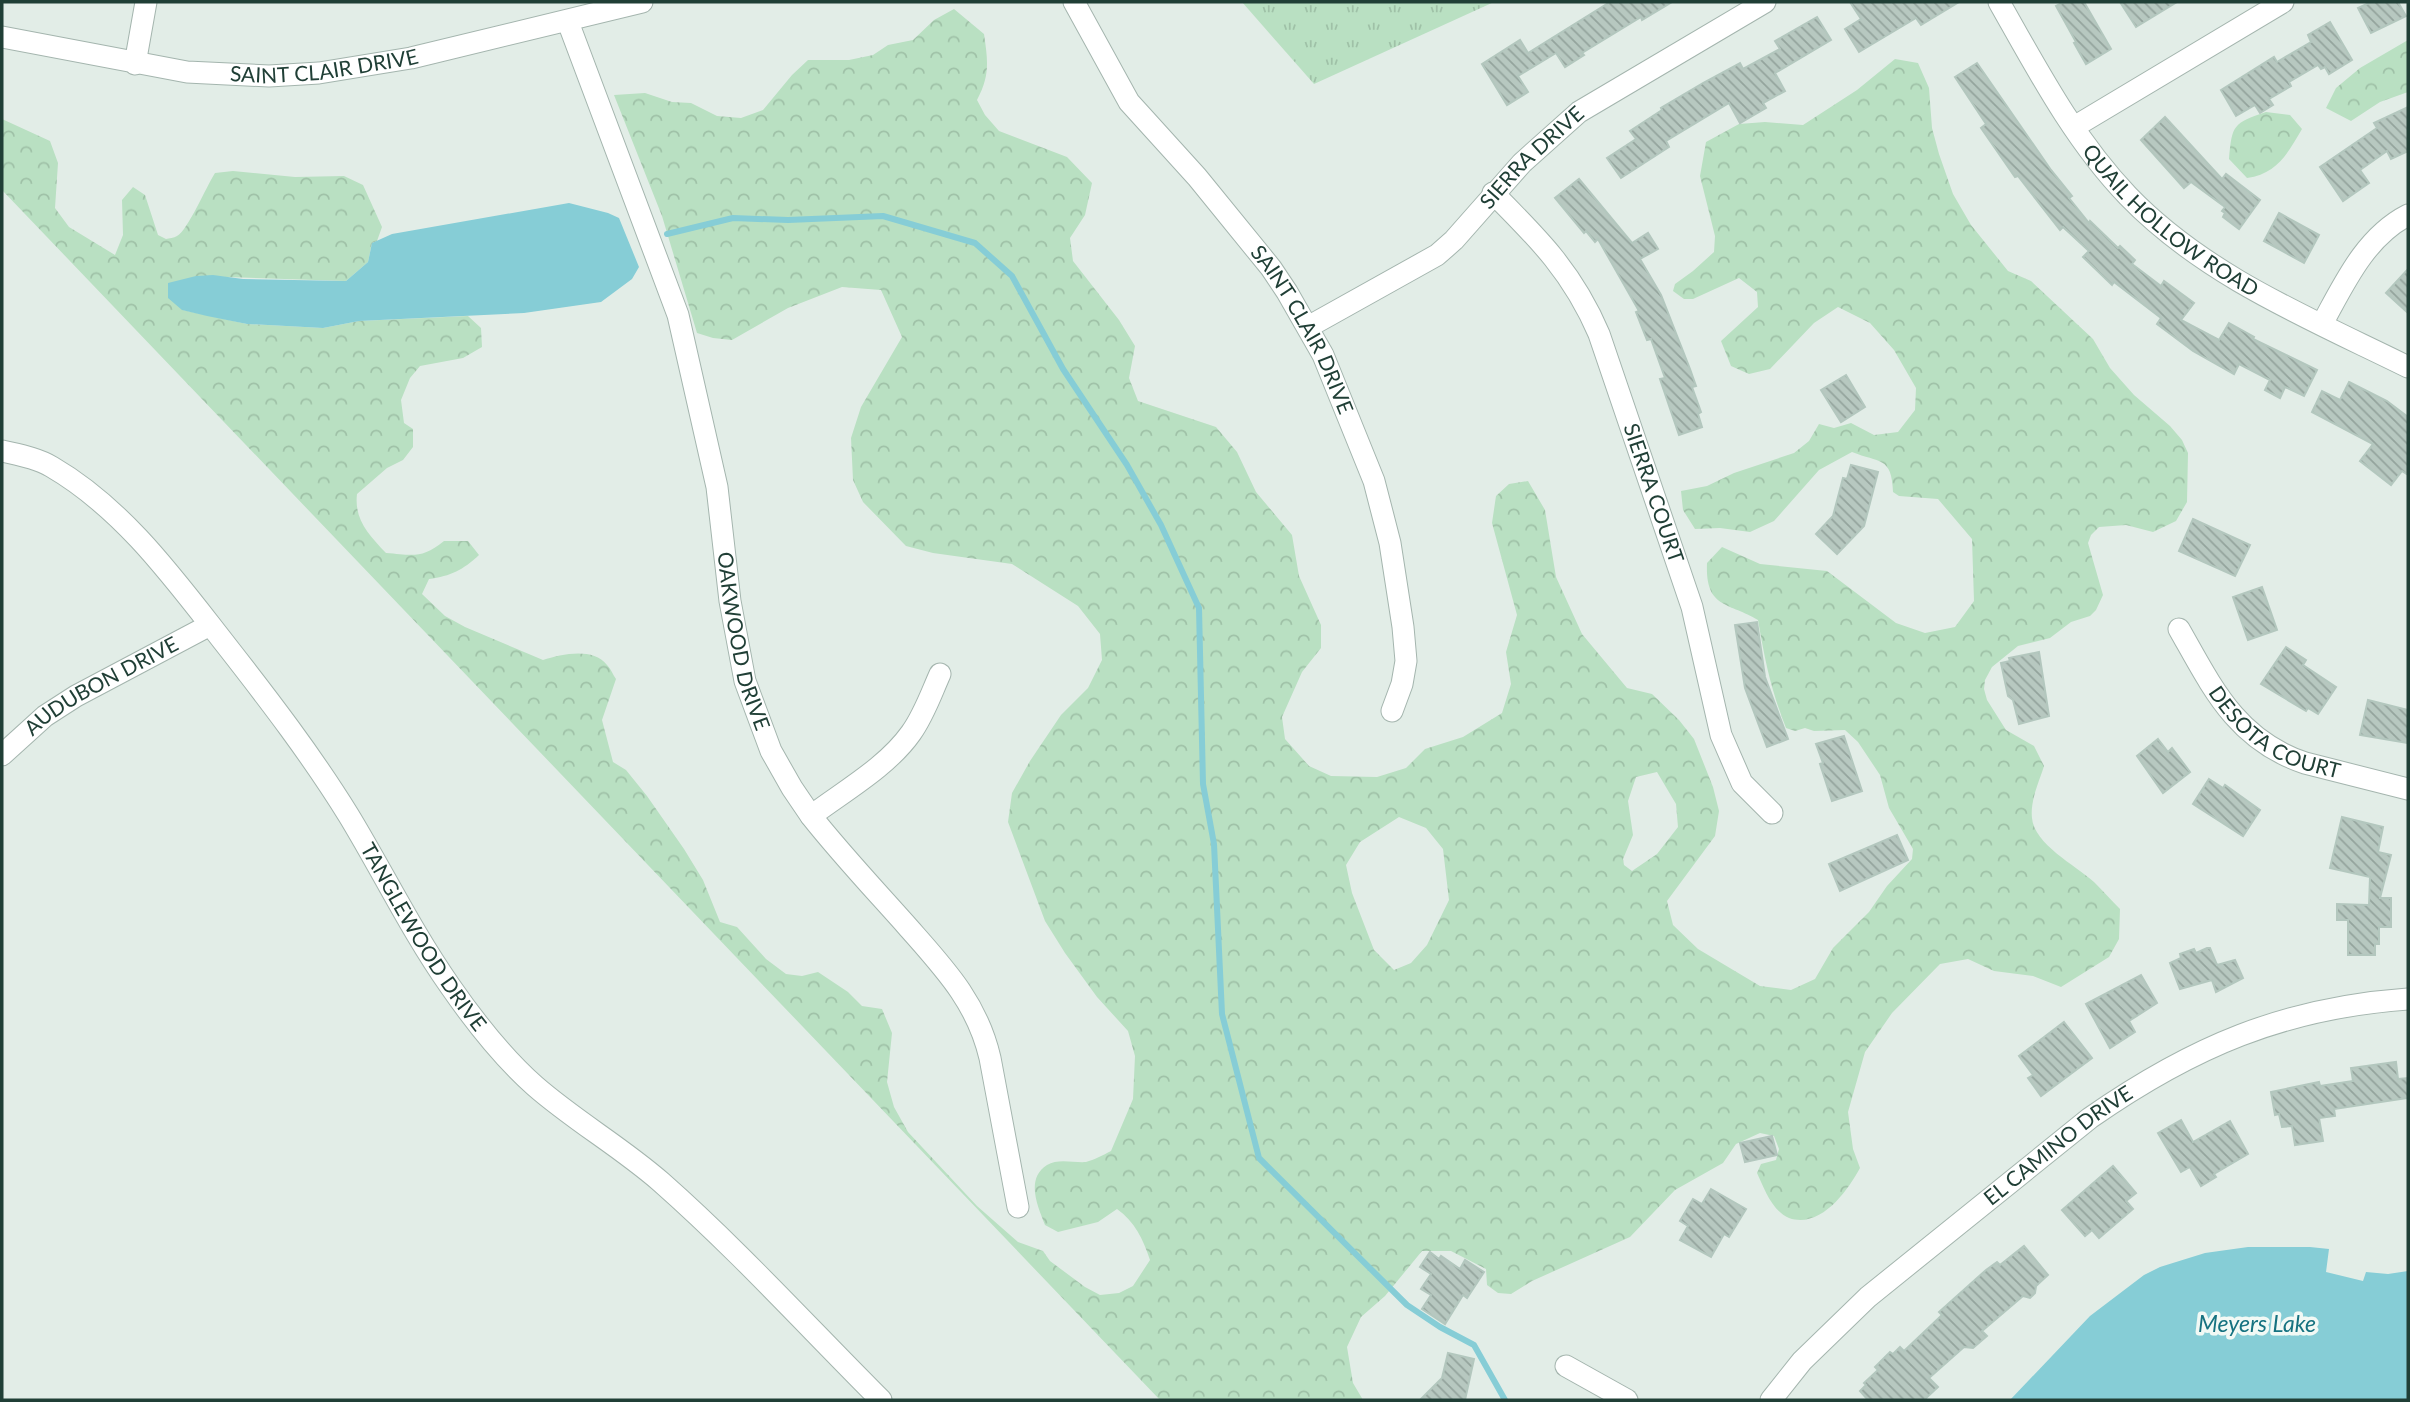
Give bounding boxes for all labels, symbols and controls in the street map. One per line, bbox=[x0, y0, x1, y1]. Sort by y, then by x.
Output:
street label: SAINT CLAIR DRIVE bbox=[229, 43, 420, 87]
street label: SIERRA DRIVE bbox=[1474, 100, 1588, 213]
street label: QUAIL HOLLOW ROAD bbox=[2078, 139, 2263, 301]
street label: SAINT CLAIR DRIVE bbox=[1246, 240, 1359, 417]
street label: SIERRA COURT bbox=[1619, 420, 1690, 566]
street label: OAKWOOD DRIVE bbox=[713, 550, 776, 733]
street label: AUDUBON DRIVE bbox=[19, 630, 182, 740]
street label: DESOTA COURT bbox=[2204, 680, 2344, 783]
street label: TANGLEWOOD DRIVE bbox=[356, 838, 492, 1035]
street label: EL CAMINO DRIVE bbox=[1978, 1079, 2136, 1210]
water label: Meyers Lake bbox=[2198, 1309, 2316, 1337]

